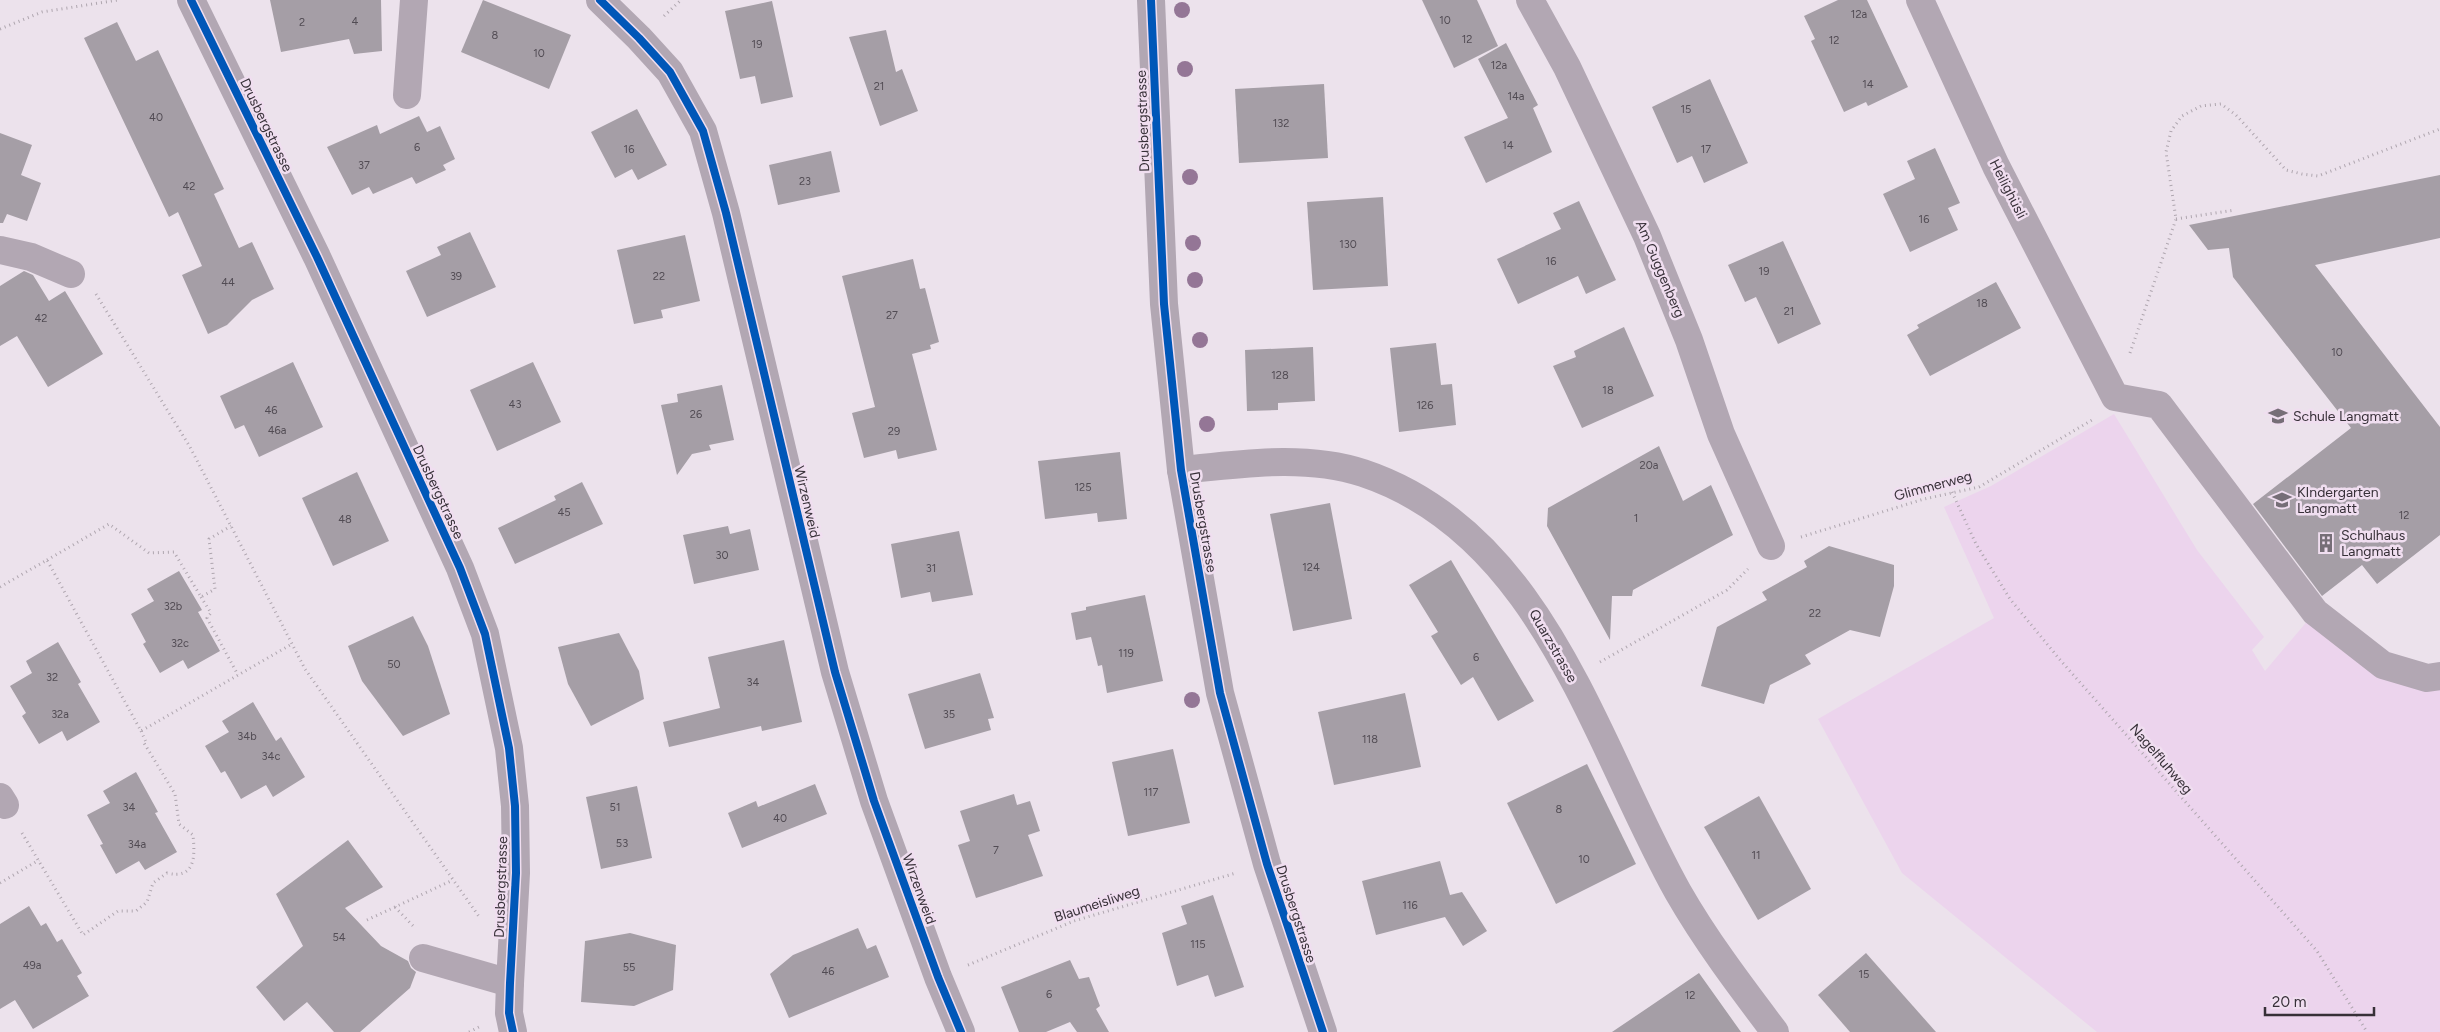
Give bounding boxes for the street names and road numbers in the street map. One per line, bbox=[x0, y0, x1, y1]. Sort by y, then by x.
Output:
street label: Drusbergstrasse bbox=[1133, 69, 1153, 172]
street label: Drusbergstrasse bbox=[236, 75, 296, 175]
street label: Heilighüsli bbox=[1986, 156, 2030, 222]
street label: Am Guggenberg bbox=[1632, 218, 1688, 320]
street label: Drusbergstrasse bbox=[409, 442, 467, 542]
street label: Wirzenweid bbox=[790, 464, 824, 540]
street label: Glimmerweg bbox=[1892, 467, 1974, 505]
street label: Drusbergstrasse bbox=[1186, 470, 1220, 574]
street label: Quarzstrasse bbox=[1525, 606, 1581, 686]
street label: Nagelfluhweg bbox=[2126, 720, 2196, 798]
street label: Drusbergstrasse bbox=[491, 835, 511, 938]
street label: Wirzenweid bbox=[898, 852, 940, 926]
street label: Drusbergstrasse bbox=[1272, 863, 1320, 965]
street label: Blaumeisliweg bbox=[1052, 882, 1142, 926]

